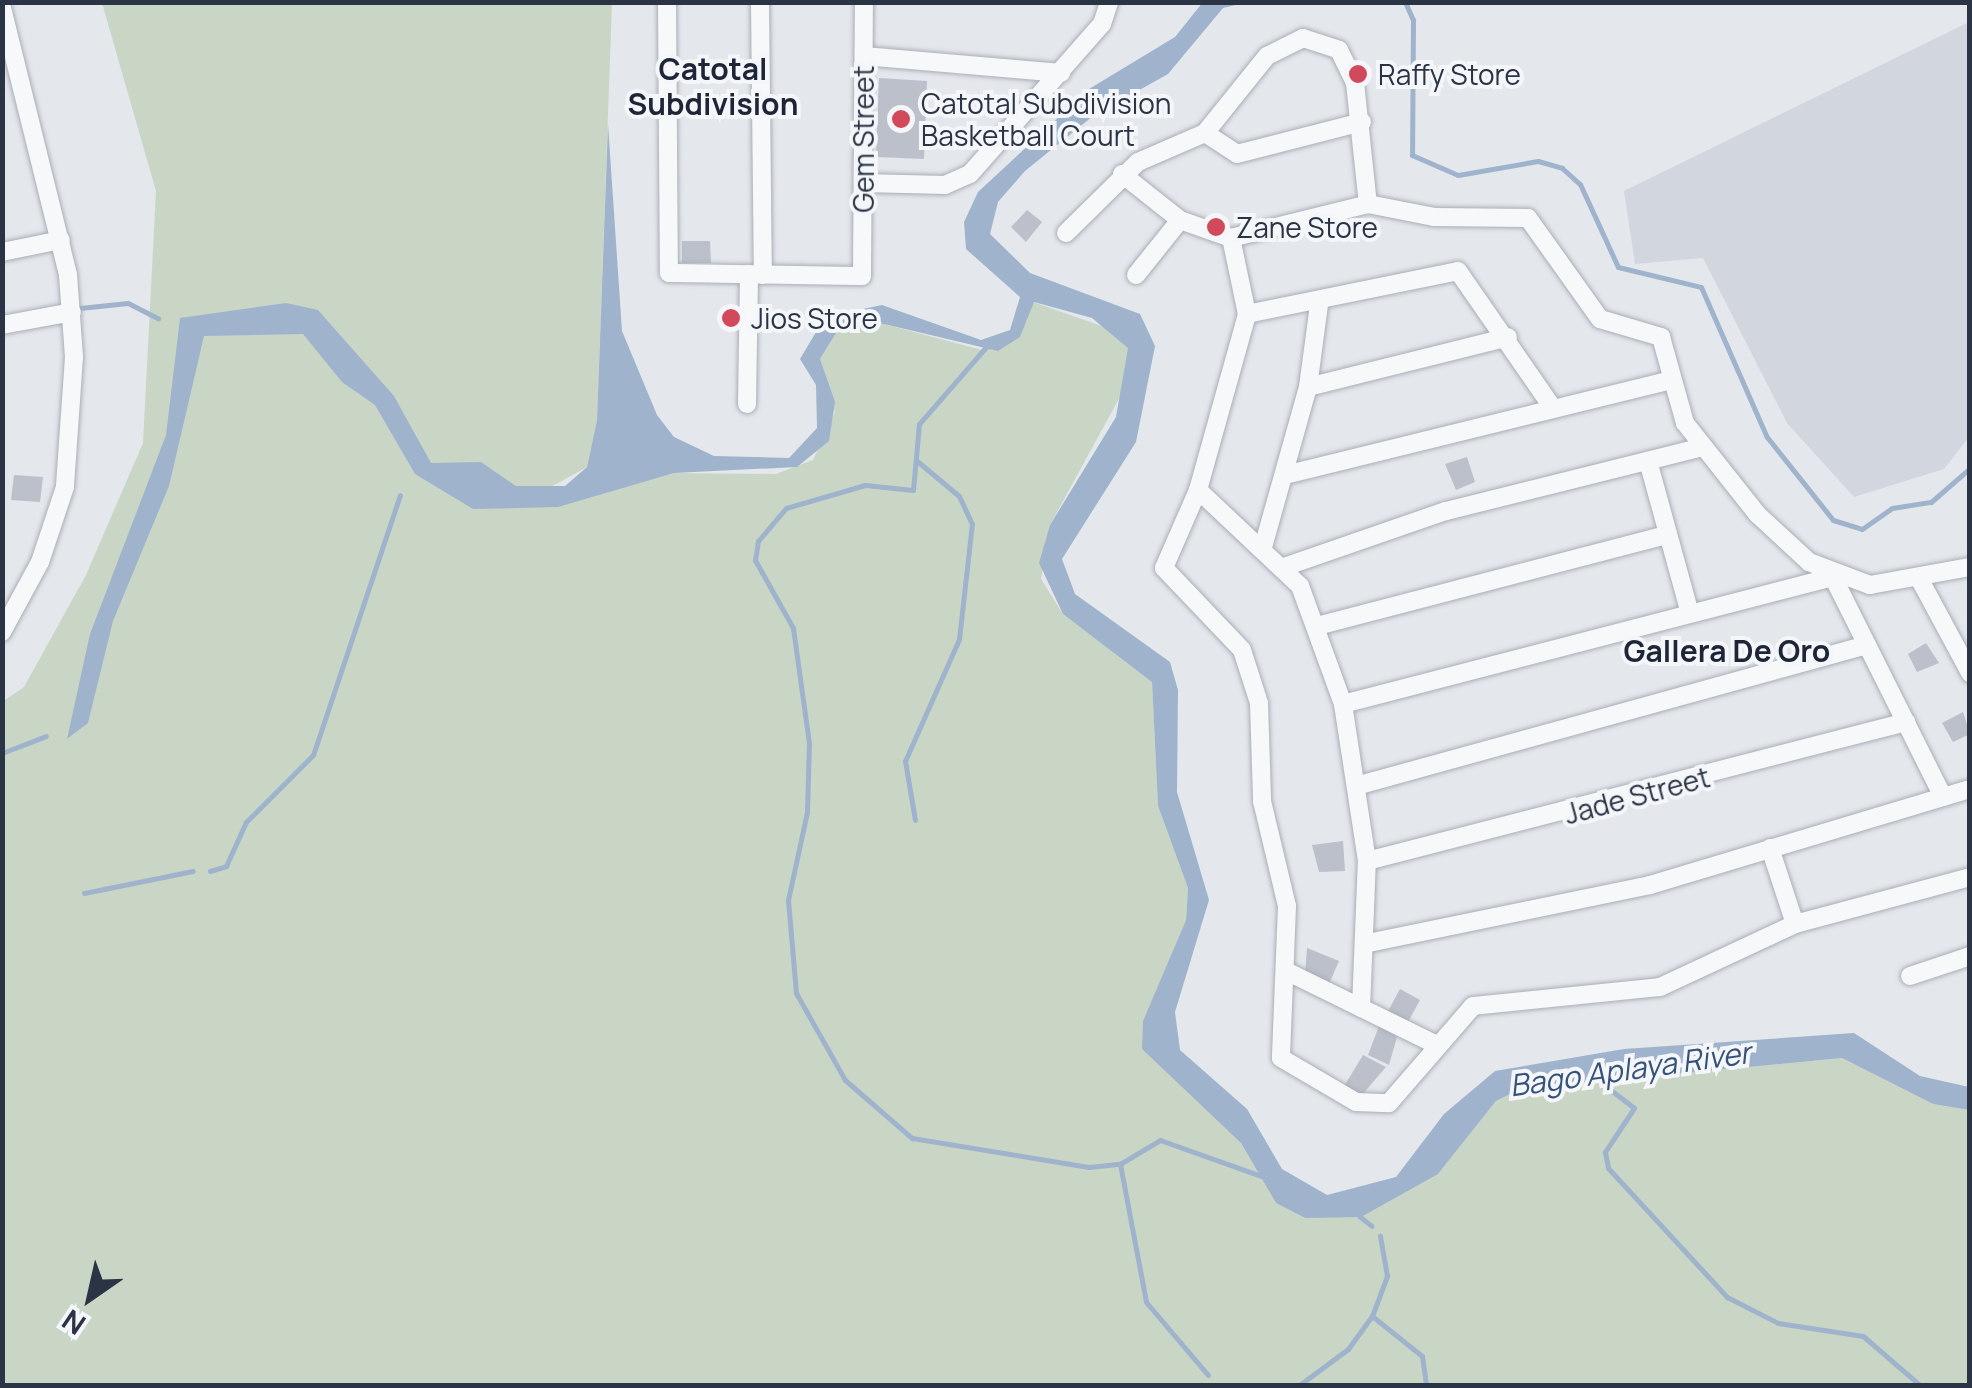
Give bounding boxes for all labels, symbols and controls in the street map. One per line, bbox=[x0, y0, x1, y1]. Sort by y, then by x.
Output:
district label: Catotal Subdivision bbox=[628, 51, 798, 122]
place label: Raffy Store bbox=[1378, 57, 1521, 91]
marker: Raffy Store bbox=[1347, 63, 1369, 85]
street label: Gem Street bbox=[846, 65, 880, 213]
place label: Catotal Subdivision Basketball Court bbox=[921, 86, 1172, 152]
marker: Catotal Subdivision Basketball Court bbox=[890, 108, 912, 130]
place label: Zane Store bbox=[1236, 210, 1378, 244]
marker: Zane Store bbox=[1205, 216, 1227, 238]
place label: Jios Store bbox=[751, 301, 878, 335]
marker: Jios Store bbox=[720, 307, 742, 329]
district label: Gallera De Oro bbox=[1624, 633, 1830, 669]
street label: Jade Street bbox=[1561, 759, 1713, 831]
water label: Bago Aplaya River bbox=[1507, 1034, 1753, 1104]
north arrow bbox=[40, 1248, 140, 1348]
text: N bbox=[54, 1302, 92, 1344]

